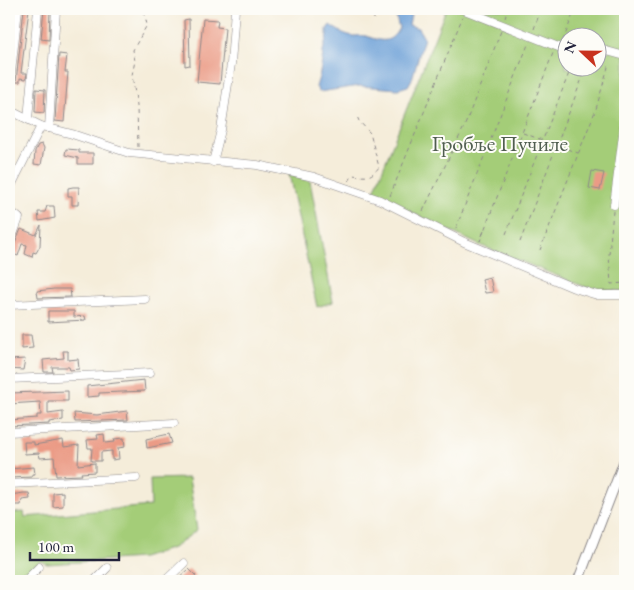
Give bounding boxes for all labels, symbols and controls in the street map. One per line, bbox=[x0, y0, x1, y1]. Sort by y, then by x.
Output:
north arrow bbox=[556, 28, 606, 78]
text: N bbox=[559, 38, 581, 56]
park label: Гробље Пучиле bbox=[432, 129, 569, 158]
scale bar bbox=[30, 530, 119, 562]
text: 100 m bbox=[38, 537, 75, 556]

